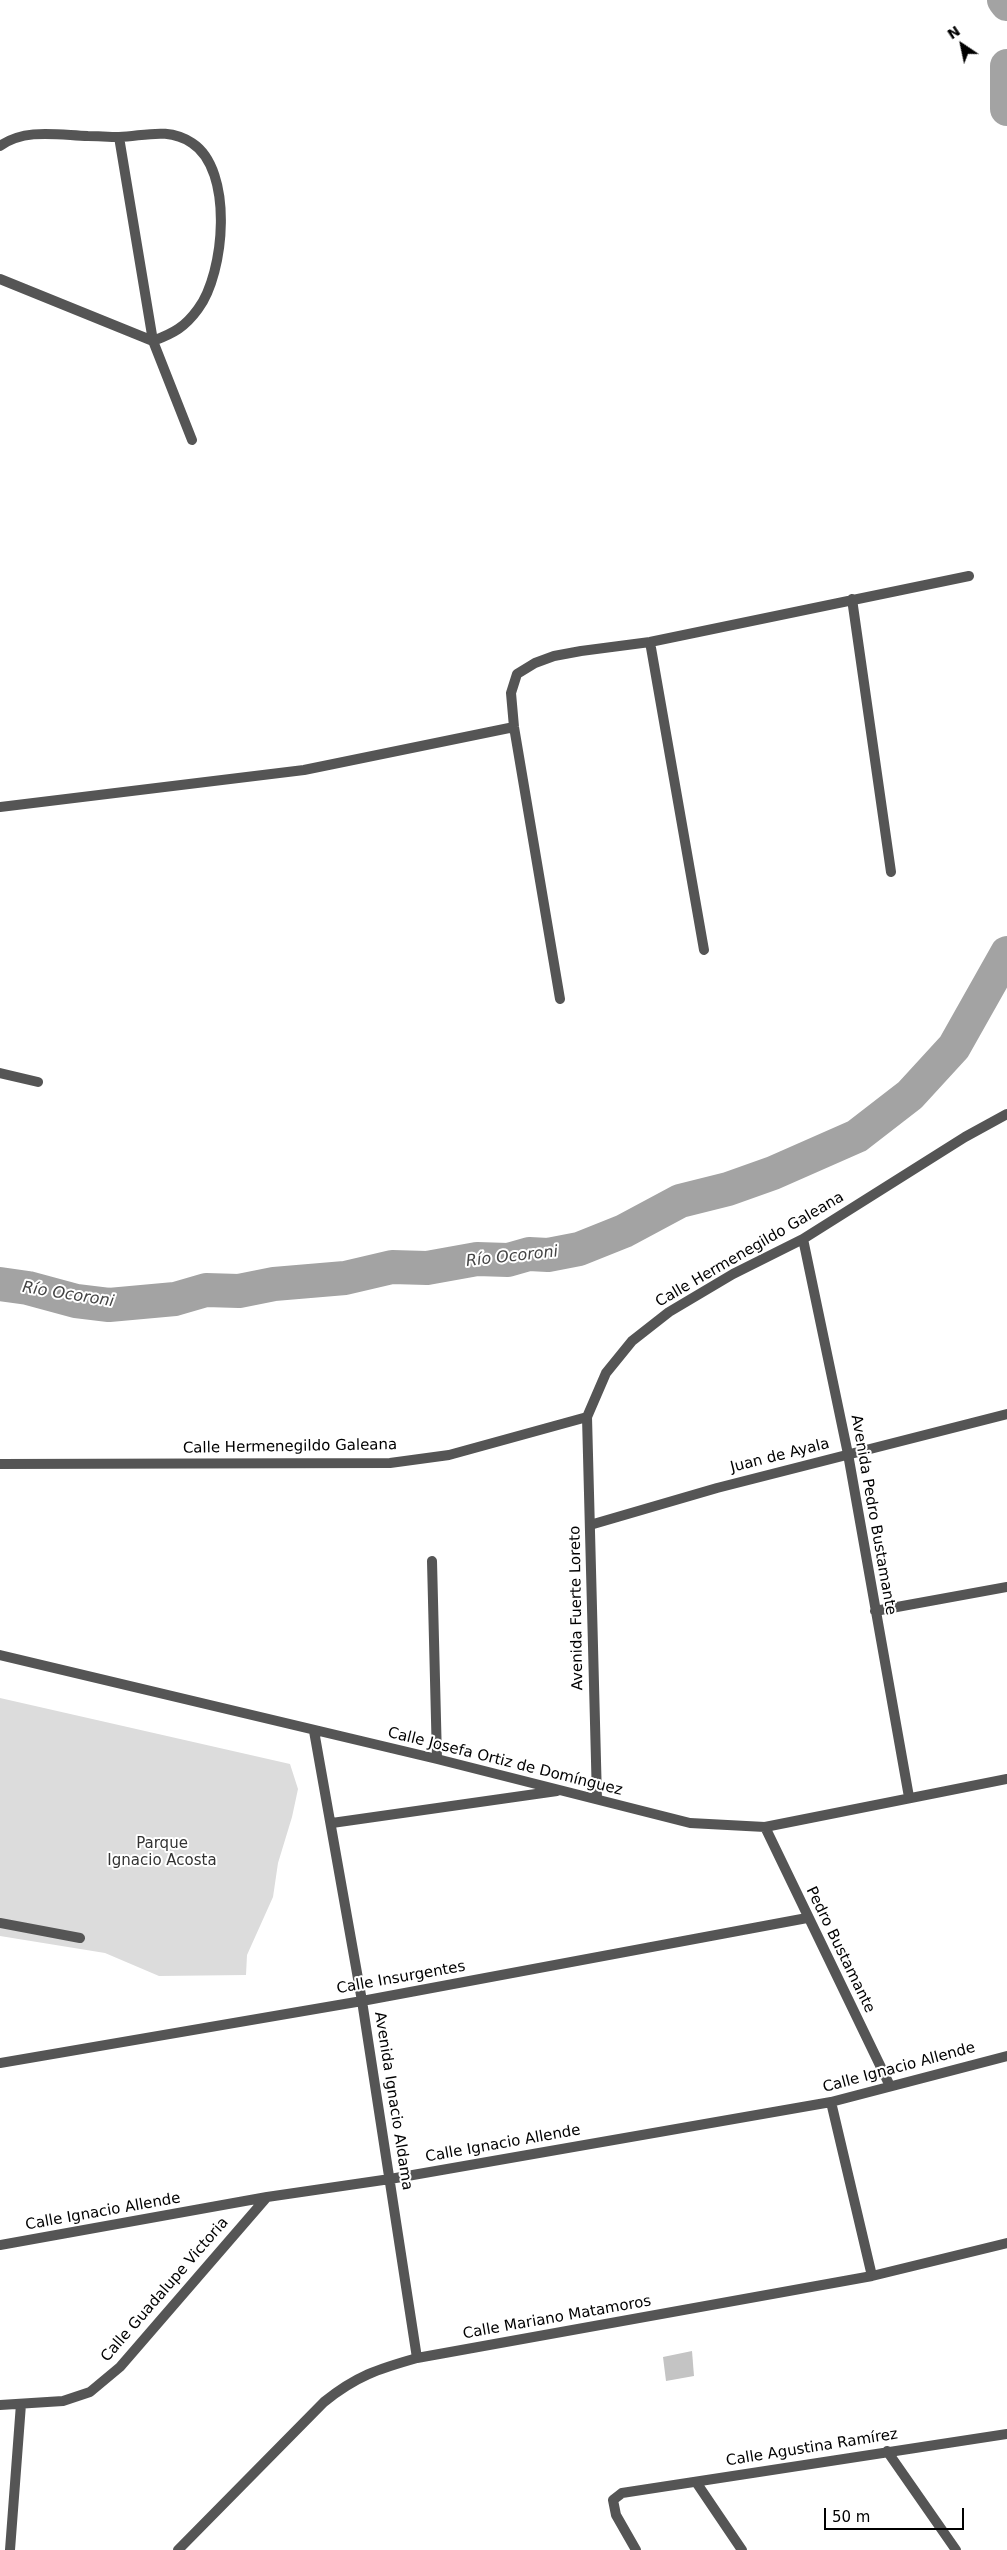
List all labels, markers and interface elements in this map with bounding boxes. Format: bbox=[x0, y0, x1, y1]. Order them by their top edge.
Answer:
north arrow bbox=[937, 20, 987, 70]
text: N bbox=[944, 23, 963, 42]
street label: Calle Hermenegildo Galeana bbox=[653, 1189, 847, 1311]
water label: Río Ocoroni bbox=[465, 1243, 559, 1271]
water label: Río Ocoroni bbox=[21, 1278, 115, 1312]
street label: Avenida Pedro Bustamante bbox=[847, 1414, 899, 1616]
street label: Juan de Ayala bbox=[729, 1435, 831, 1477]
street label: Calle Hermenegildo Galeana bbox=[183, 1436, 397, 1458]
street label: Avenida Fuerte Loreto bbox=[567, 1526, 587, 1690]
street label: Calle Josefa Ortiz de Domínguez bbox=[386, 1724, 624, 1800]
park label: Parque Ignacio Acosta bbox=[107, 1835, 217, 1870]
street label: Pedro Bustamante bbox=[802, 1884, 878, 2016]
street label: Calle Insurgentes bbox=[335, 1958, 467, 1998]
street label: Avenida Ignacio Aldama bbox=[370, 2010, 416, 2192]
street label: Calle Ignacio Allende bbox=[821, 2039, 977, 2097]
street label: Calle Ignacio Allende bbox=[424, 2121, 582, 2167]
street label: Calle Ignacio Allende bbox=[24, 2189, 182, 2235]
street label: Calle Guadalupe Victoria bbox=[97, 2214, 233, 2366]
street label: Calle Mariano Matamoros bbox=[461, 2293, 653, 2343]
street label: Calle Agustina Ramírez bbox=[725, 2426, 899, 2470]
scale bar bbox=[827, 2498, 967, 2530]
text: 50 m bbox=[832, 2508, 870, 2526]

